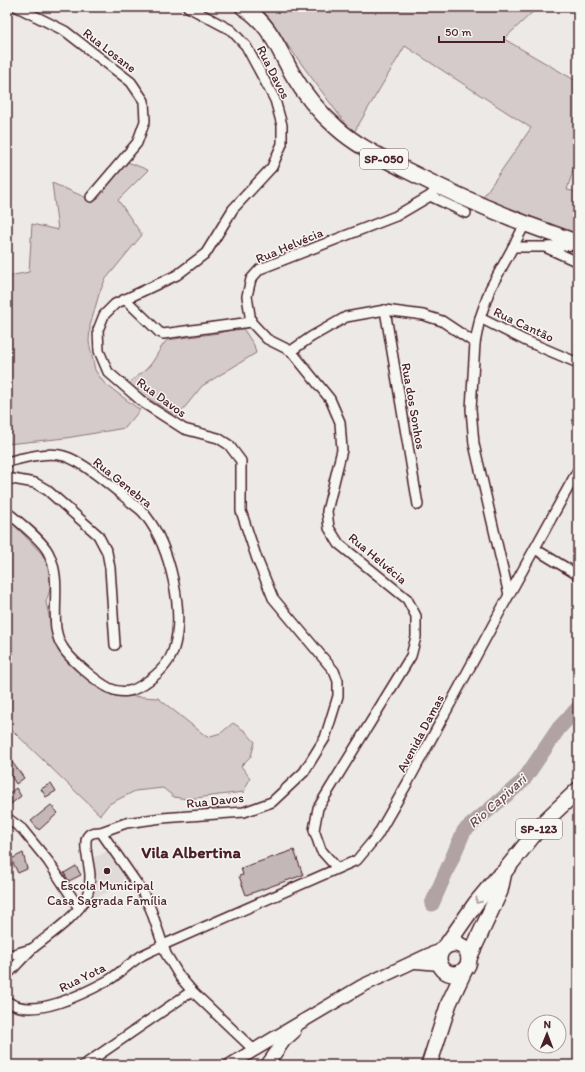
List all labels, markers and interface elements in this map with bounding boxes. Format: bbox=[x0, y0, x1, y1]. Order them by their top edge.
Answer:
scale bar bbox=[439, 18, 504, 44]
street label: Rua Losane bbox=[80, 25, 139, 76]
text: 50 m bbox=[445, 25, 471, 39]
street label: Rua Davos bbox=[254, 43, 293, 102]
road number: SP-050 bbox=[360, 149, 408, 169]
street label: Rua Helvécia bbox=[253, 224, 326, 266]
street label: Rua Cantão bbox=[491, 304, 557, 345]
street label: Rua dos Sonhos bbox=[399, 362, 429, 451]
street label: Rua Davos bbox=[134, 374, 190, 421]
street label: Rua Genebra bbox=[90, 454, 156, 511]
street label: Rua Helvécia bbox=[346, 530, 410, 587]
street label: Avenida Damas bbox=[394, 692, 447, 775]
water label: Rio Capivari bbox=[465, 770, 531, 832]
street label: Rua Davos bbox=[186, 790, 245, 811]
road number: SP-123 bbox=[516, 819, 562, 839]
district label: Vila Albertina bbox=[141, 842, 241, 862]
marker: Escola Municipal Casa Sagrada Família bbox=[102, 866, 112, 876]
place label: Escola Municipal Casa Sagrada Família bbox=[47, 878, 168, 908]
one-way arrow bbox=[476, 896, 483, 903]
street label: Rua Yota bbox=[56, 960, 108, 995]
north arrow bbox=[527, 1014, 567, 1054]
text: N bbox=[543, 1018, 551, 1031]

